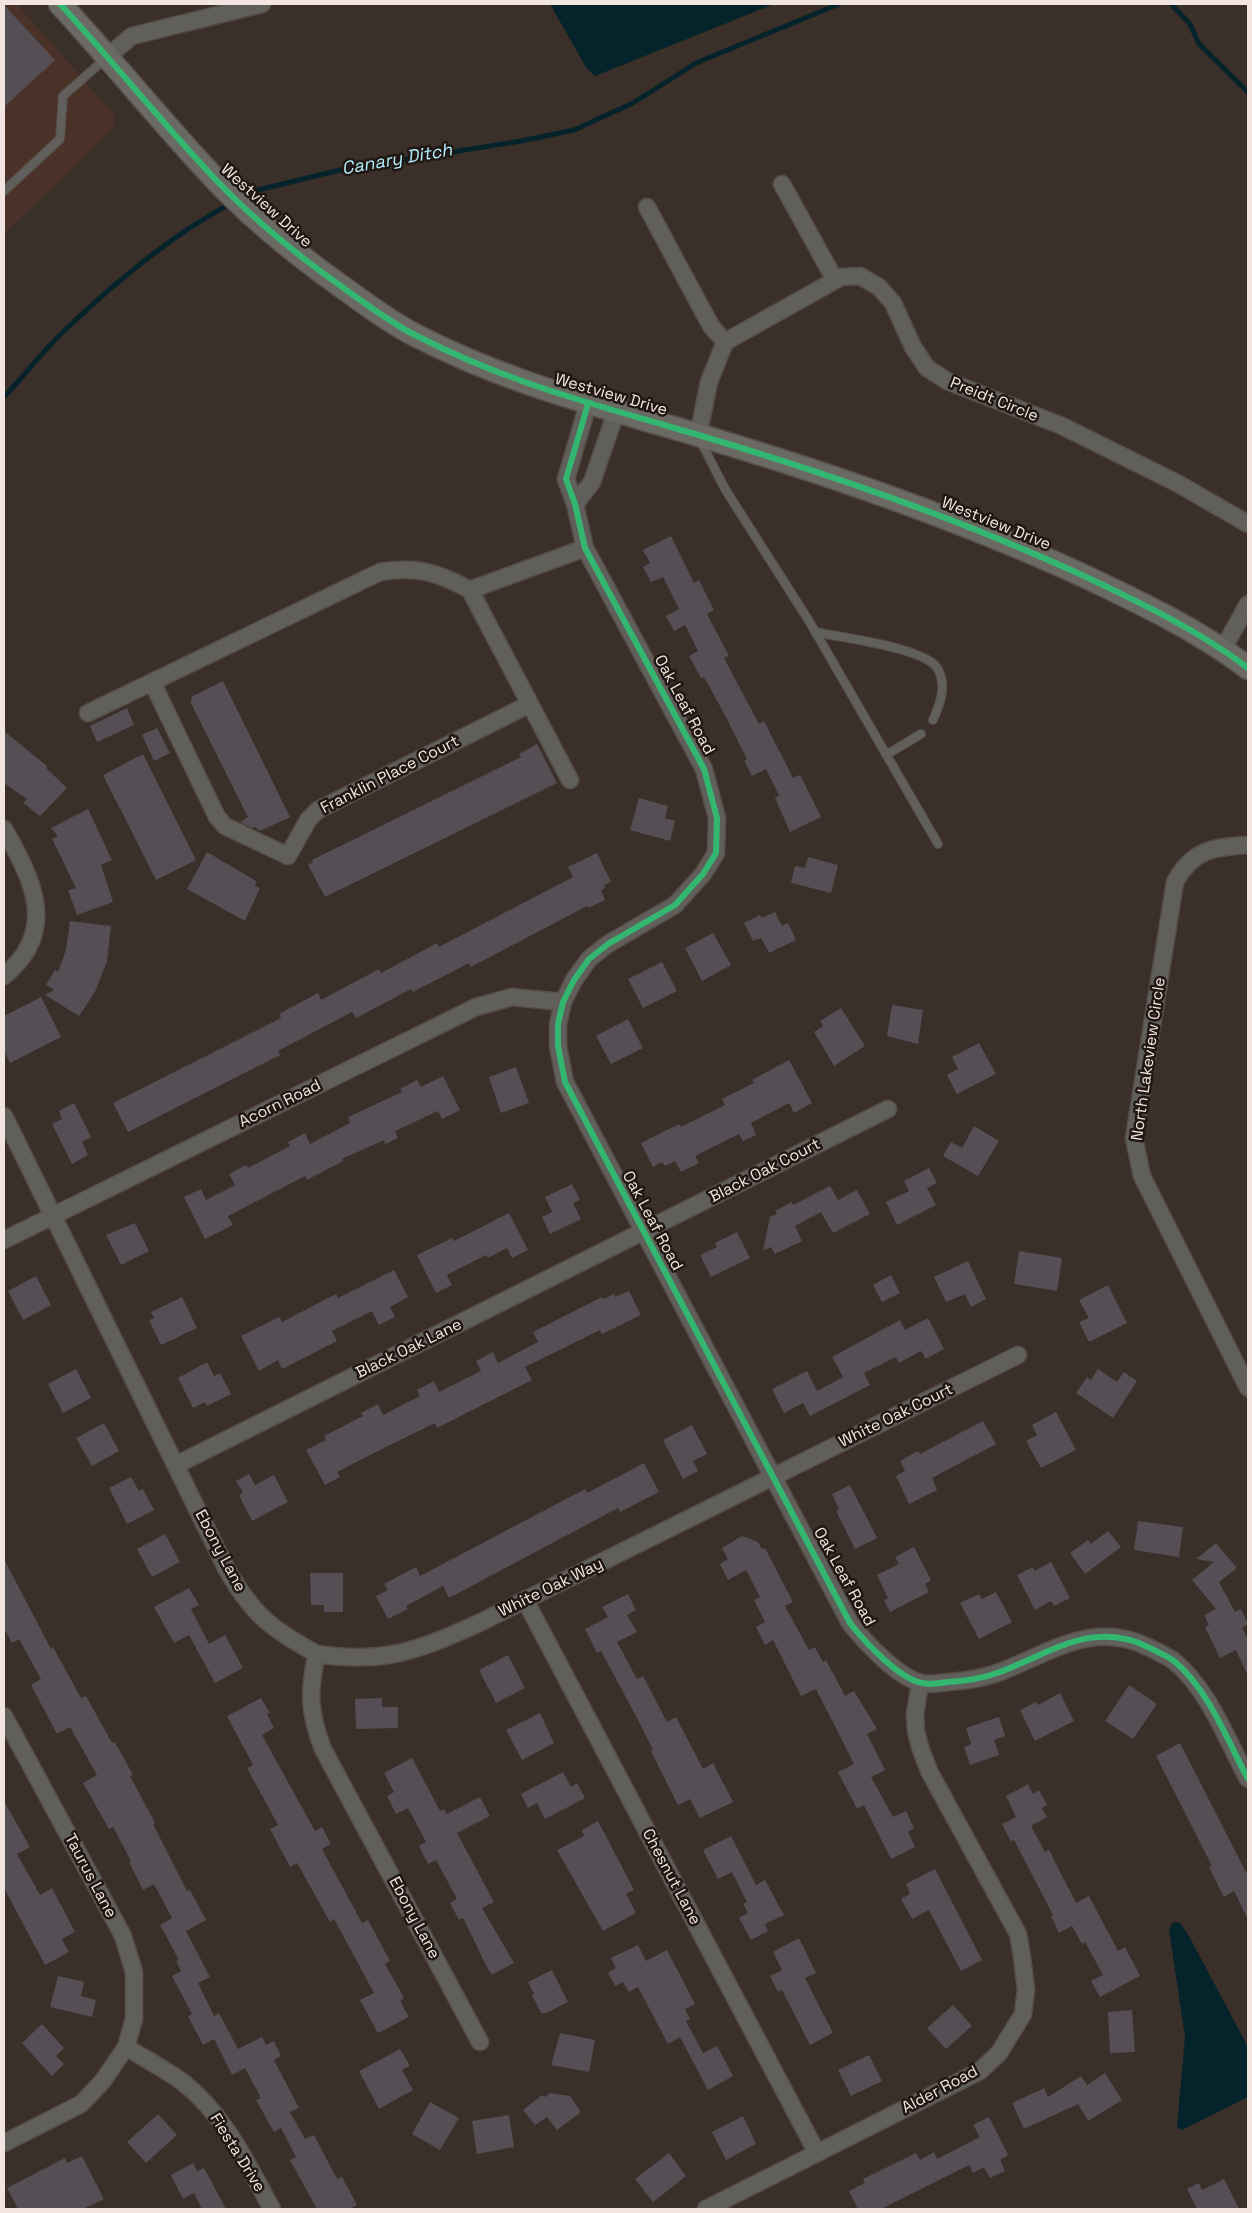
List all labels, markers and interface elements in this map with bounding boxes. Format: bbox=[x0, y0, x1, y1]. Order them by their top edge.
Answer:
water label: Canary Ditch bbox=[340, 140, 454, 180]
street label: Westview Drive bbox=[216, 160, 316, 252]
street label: Westview Drive bbox=[553, 370, 669, 420]
street label: Preidt Circle bbox=[947, 374, 1041, 426]
street label: Westview Drive bbox=[939, 493, 1053, 555]
street label: Oak Leaf Road bbox=[650, 652, 718, 758]
street label: Franklin Place Court bbox=[318, 732, 462, 818]
street label: North Lakeview Circle bbox=[1128, 976, 1170, 1142]
street label: Acorn Road bbox=[236, 1076, 324, 1132]
street label: Black Oak Court bbox=[706, 1135, 824, 1207]
street label: Oak Leaf Road bbox=[618, 1168, 686, 1274]
street label: Black Oak Lane bbox=[353, 1315, 465, 1383]
street label: White Oak Court bbox=[836, 1380, 956, 1452]
street label: Ebony Lane bbox=[190, 1507, 250, 1595]
street label: Oak Leaf Road bbox=[809, 1524, 879, 1630]
street label: White Oak Way bbox=[496, 1554, 606, 1622]
street label: Chesnut Lane bbox=[638, 1826, 704, 1928]
street label: Taurus Lane bbox=[60, 1831, 120, 1921]
street label: Ebony Lane bbox=[384, 1874, 444, 1962]
street label: Alder Road bbox=[899, 2062, 981, 2118]
street label: Fiesta Drive bbox=[205, 2110, 269, 2196]

